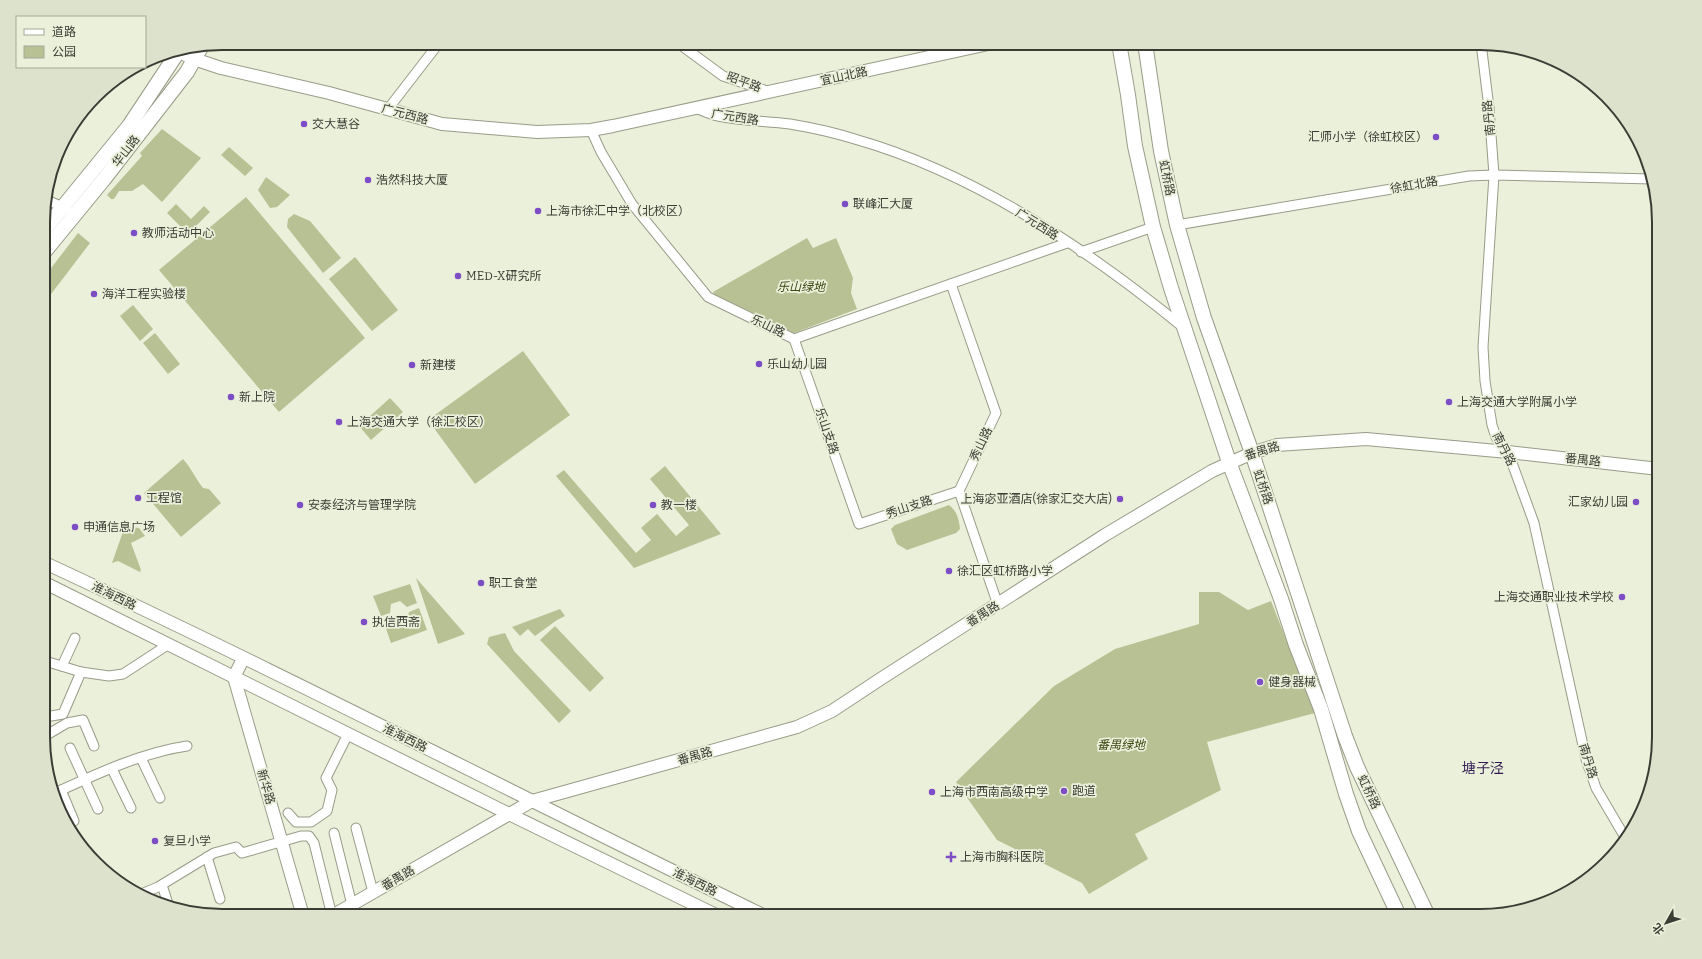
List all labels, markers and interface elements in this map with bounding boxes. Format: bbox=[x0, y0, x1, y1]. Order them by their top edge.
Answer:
legend bbox=[16, 16, 146, 68]
text: 道路 bbox=[52, 25, 76, 39]
text: 公园 bbox=[52, 45, 76, 59]
street label: 宜山北路 bbox=[819, 64, 869, 88]
street label: 昭平路 bbox=[725, 69, 763, 95]
street label: 南丹路 bbox=[1480, 99, 1498, 137]
street label: 广元西路 bbox=[380, 101, 430, 127]
street label: 广元西路 bbox=[710, 106, 760, 128]
place label: 交大慧谷 bbox=[312, 117, 360, 131]
marker: 交大慧谷 bbox=[299, 119, 309, 129]
place label: 汇师小学（徐虹校区） bbox=[1308, 130, 1428, 144]
marker: 汇师小学（徐虹校区） bbox=[1431, 132, 1441, 142]
street label: 华山路 bbox=[109, 133, 143, 169]
street label: 虹桥路 bbox=[1156, 159, 1178, 197]
place label: 浩然科技大厦 bbox=[376, 173, 448, 187]
street label: 徐虹北路 bbox=[1389, 174, 1439, 196]
marker: 浩然科技大厦 bbox=[363, 175, 373, 185]
place label: 联峰汇大厦 bbox=[853, 197, 913, 211]
marker: 联峰汇大厦 bbox=[840, 199, 850, 209]
place label: 上海市徐汇中学（北校区） bbox=[546, 204, 690, 218]
street label: 广元西路 bbox=[1013, 205, 1061, 243]
marker: 上海市徐汇中学（北校区） bbox=[533, 206, 543, 216]
place label: 教师活动中心 bbox=[142, 226, 214, 240]
marker: 教师活动中心 bbox=[129, 228, 139, 238]
place label: MED-X研究所 bbox=[466, 269, 541, 283]
marker: MED-X研究所 bbox=[453, 271, 463, 281]
park label: 乐山绿地 bbox=[777, 280, 827, 294]
place label: 海洋工程实验楼 bbox=[102, 287, 186, 301]
marker: 海洋工程实验楼 bbox=[89, 289, 99, 299]
street label: 乐山路 bbox=[749, 312, 787, 340]
place label: 乐山幼儿园 bbox=[767, 357, 827, 371]
place label: 新建楼 bbox=[420, 358, 456, 372]
marker: 乐山幼儿园 bbox=[754, 359, 764, 369]
marker: 新建楼 bbox=[407, 360, 417, 370]
place label: 新上院 bbox=[239, 390, 275, 404]
marker: 新上院 bbox=[226, 392, 236, 402]
place label: 上海交通大学附属小学 bbox=[1457, 395, 1577, 409]
marker: 上海交通大学附属小学 bbox=[1444, 397, 1454, 407]
street label: 乐山支路 bbox=[813, 406, 841, 456]
place label: 上海交通大学（徐汇校区） bbox=[347, 415, 491, 429]
marker: 上海交通大学（徐汇校区） bbox=[334, 417, 344, 427]
street label: 秀山路 bbox=[967, 425, 995, 463]
street label: 南丹路 bbox=[1490, 430, 1518, 468]
street label: 番禺路 bbox=[1243, 439, 1281, 463]
street label: 番禺路 bbox=[1564, 451, 1602, 469]
street label: 虹桥路 bbox=[1251, 468, 1275, 506]
place label: 工程馆 bbox=[146, 491, 182, 505]
place label: 上海宓亚酒店(徐家汇交大店) bbox=[961, 491, 1112, 506]
marker: 工程馆 bbox=[133, 493, 143, 503]
street label: 秀山支路 bbox=[884, 493, 934, 521]
marker: 上海宓亚酒店(徐家汇交大店) bbox=[1115, 494, 1125, 504]
place label: 汇家幼儿园 bbox=[1568, 495, 1628, 509]
marker: 汇家幼儿园 bbox=[1631, 497, 1641, 507]
place label: 安泰经济与管理学院 bbox=[308, 498, 416, 512]
place label: 教一楼 bbox=[661, 498, 697, 512]
marker: 安泰经济与管理学院 bbox=[295, 500, 305, 510]
marker: 教一楼 bbox=[648, 500, 658, 510]
place label: 申通信息广场 bbox=[83, 520, 155, 534]
marker: 申通信息广场 bbox=[70, 522, 80, 532]
place label: 徐汇区虹桥路小学 bbox=[957, 564, 1053, 578]
marker: 徐汇区虹桥路小学 bbox=[944, 566, 954, 576]
place label: 职工食堂 bbox=[489, 576, 537, 590]
marker: 职工食堂 bbox=[476, 578, 486, 588]
street label: 淮海西路 bbox=[89, 579, 139, 613]
place label: 上海交通职业技术学校 bbox=[1494, 590, 1614, 604]
marker: 上海交通职业技术学校 bbox=[1617, 592, 1627, 602]
street label: 番禺路 bbox=[964, 599, 1002, 629]
place label: 执信西斋 bbox=[372, 615, 420, 629]
marker: 执信西斋 bbox=[359, 617, 369, 627]
place label: 健身器械 bbox=[1268, 675, 1316, 689]
marker: 健身器械 bbox=[1255, 677, 1265, 687]
street label: 淮海西路 bbox=[380, 721, 430, 755]
park label: 番禺绿地 bbox=[1097, 738, 1147, 752]
street label: 南丹路 bbox=[1576, 742, 1600, 780]
street label: 番禺路 bbox=[676, 744, 714, 768]
district label: 塘子泾 bbox=[1462, 760, 1504, 777]
street label: 新华路 bbox=[254, 768, 278, 806]
street label: 虹桥路 bbox=[1355, 773, 1383, 811]
place label: 跑道 bbox=[1072, 784, 1096, 798]
place label: 上海市西南高级中学 bbox=[940, 785, 1048, 799]
marker: 跑道 bbox=[1059, 786, 1069, 796]
marker: 上海市西南高级中学 bbox=[927, 787, 937, 797]
place label: 复旦小学 bbox=[163, 834, 211, 848]
marker: 复旦小学 bbox=[150, 836, 160, 846]
place label: 上海市胸科医院 bbox=[960, 850, 1044, 864]
marker: 上海市胸科医院 bbox=[945, 851, 957, 863]
street label: 番禺路 bbox=[379, 863, 417, 893]
street label: 淮海西路 bbox=[670, 865, 720, 899]
north arrow bbox=[1646, 903, 1686, 943]
text: 北 bbox=[1650, 921, 1667, 937]

